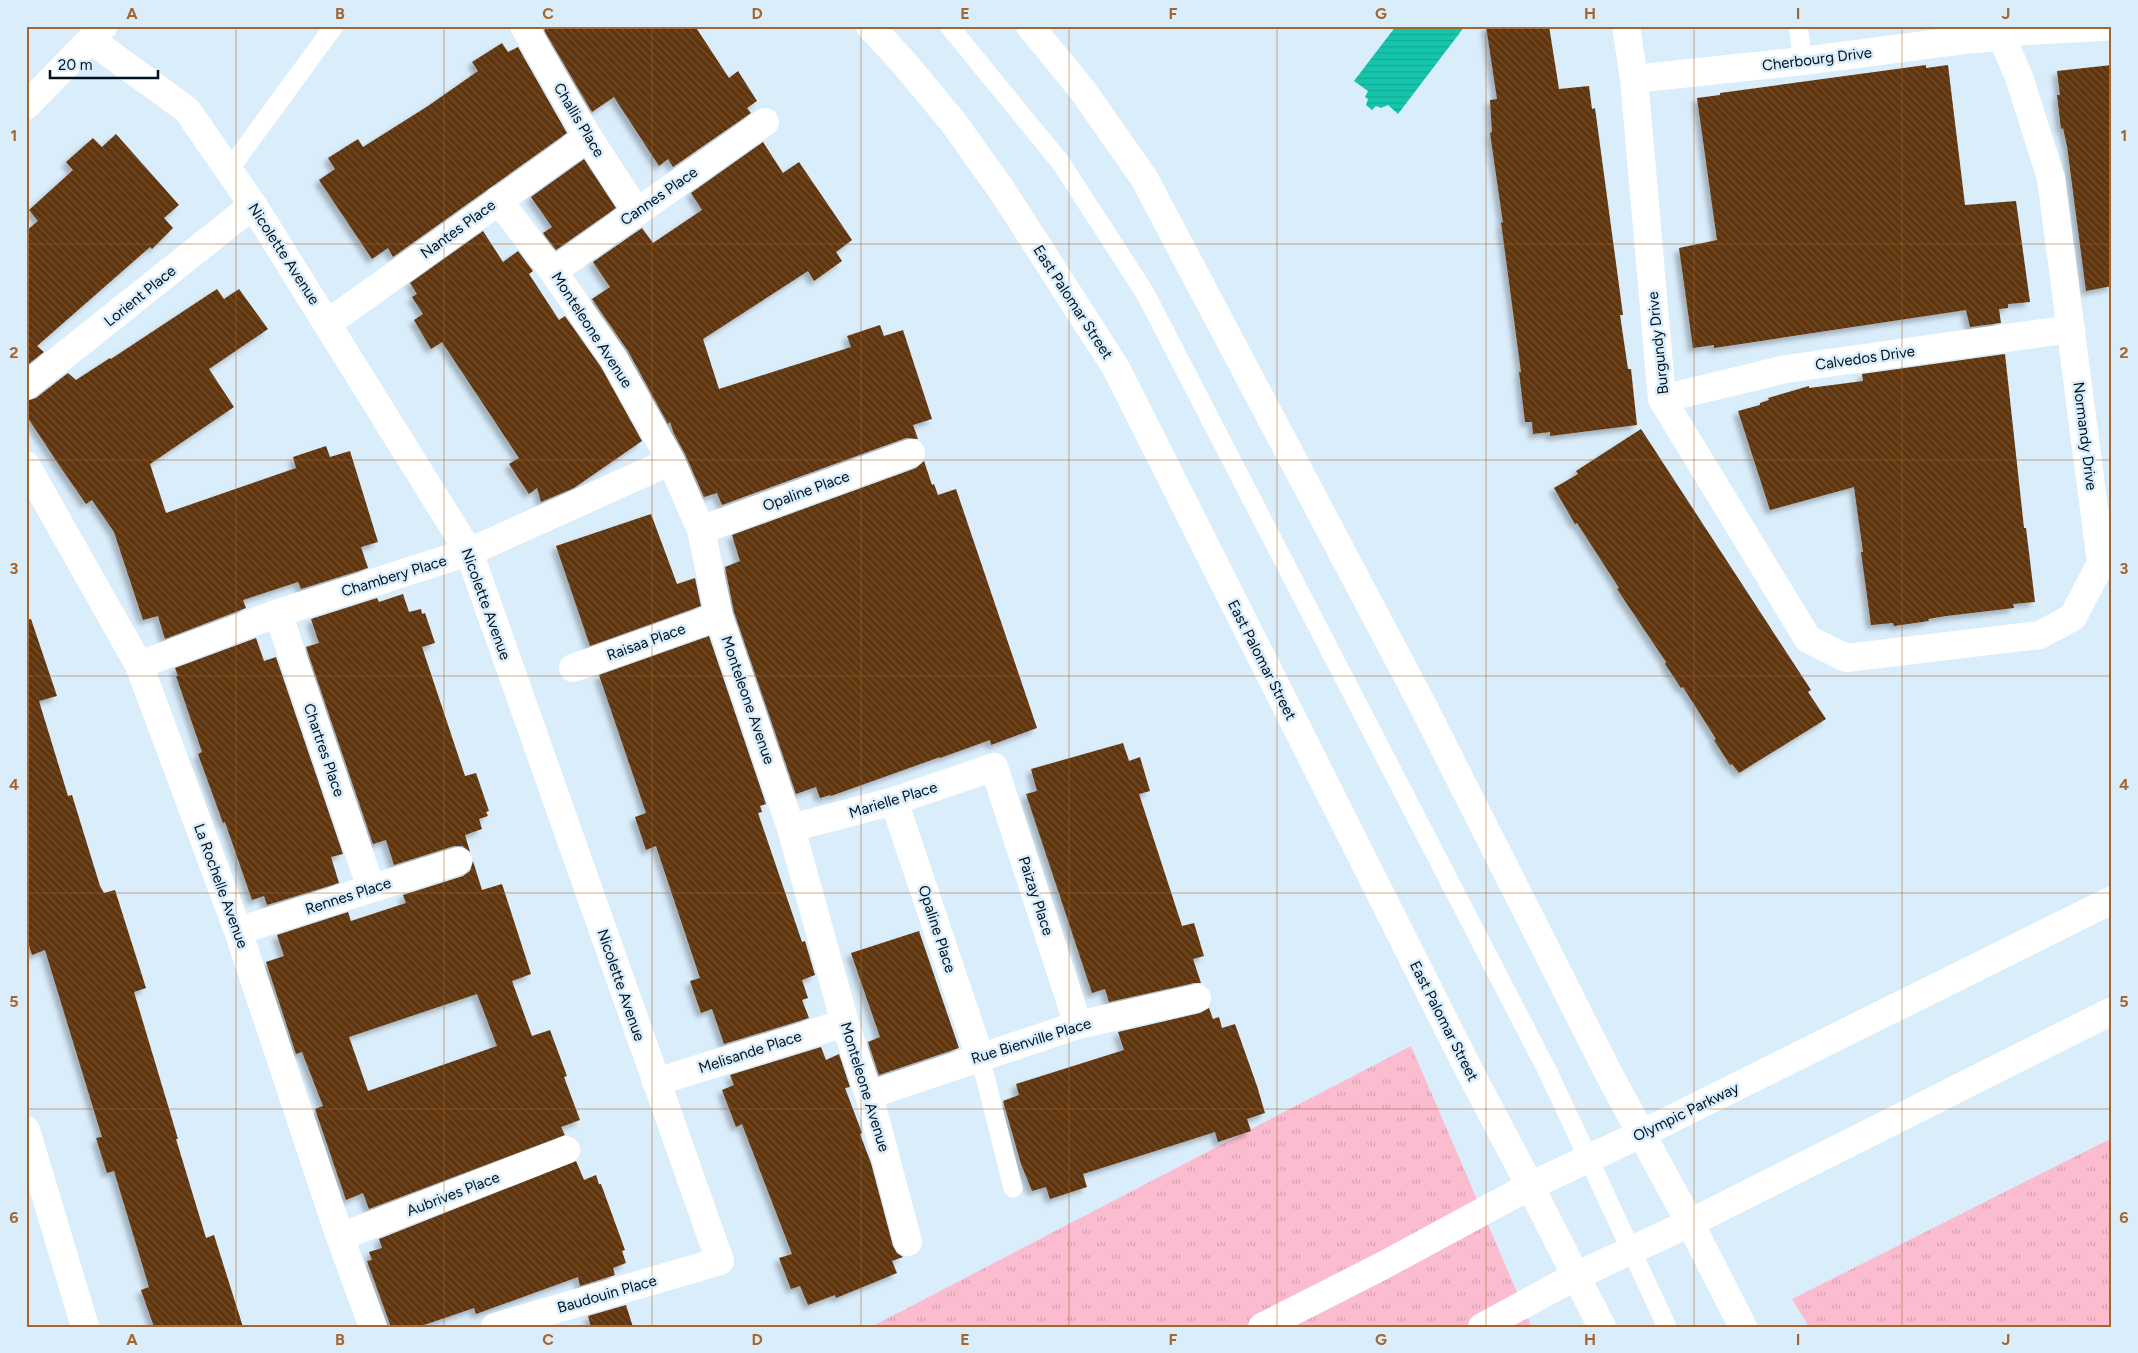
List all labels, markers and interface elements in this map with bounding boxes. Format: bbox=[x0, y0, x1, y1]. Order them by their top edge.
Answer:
text: A bbox=[126, 4, 138, 23]
text: B bbox=[335, 4, 345, 23]
text: C bbox=[542, 4, 554, 23]
text: D bbox=[751, 4, 763, 23]
text: E bbox=[960, 4, 970, 23]
text: F bbox=[1169, 4, 1178, 23]
text: G bbox=[1375, 4, 1387, 23]
text: H bbox=[1584, 4, 1596, 23]
text: I bbox=[1796, 4, 1800, 23]
text: J bbox=[2002, 4, 2010, 23]
street label: Cherbourg Drive bbox=[1761, 43, 1873, 75]
scale bar bbox=[50, 48, 158, 80]
text: 20 m bbox=[58, 56, 92, 74]
street label: Challis Place bbox=[550, 80, 608, 160]
text: 1 bbox=[11, 126, 17, 145]
text: 1 bbox=[2121, 126, 2127, 145]
street label: Cannes Place bbox=[617, 163, 701, 229]
street label: Nantes Place bbox=[417, 196, 499, 262]
street label: Nicolette Avenue bbox=[245, 200, 323, 308]
street label: East Palomar Street bbox=[1029, 242, 1117, 363]
street label: Lorient Place bbox=[101, 262, 179, 330]
street label: Monteleone Avenue bbox=[548, 269, 636, 391]
street label: Burgundy Drive bbox=[1644, 291, 1672, 395]
street label: Calvedos Drive bbox=[1814, 342, 1916, 374]
text: 2 bbox=[9, 343, 19, 362]
text: 2 bbox=[2119, 343, 2129, 362]
street label: Normandy Drive bbox=[2069, 381, 2101, 491]
street label: Opaline Place bbox=[760, 467, 852, 515]
street label: Nicolette Avenue bbox=[457, 546, 515, 662]
street label: Chambery Place bbox=[339, 551, 449, 601]
text: 3 bbox=[10, 559, 19, 578]
text: 3 bbox=[2120, 559, 2129, 578]
street label: East Palomar Street bbox=[1224, 597, 1300, 723]
street label: Raisaa Place bbox=[604, 619, 688, 665]
street label: Monteleone Avenue bbox=[718, 633, 778, 767]
street label: Chartres Place bbox=[300, 701, 348, 799]
text: 4 bbox=[9, 775, 19, 794]
text: 4 bbox=[2119, 775, 2129, 794]
street label: Marielle Place bbox=[847, 778, 939, 822]
street label: La Rochelle Avenue bbox=[190, 821, 252, 951]
street label: Paizay Place bbox=[1015, 854, 1057, 938]
street label: Rennes Place bbox=[303, 874, 393, 918]
street label: Opaline Place bbox=[914, 883, 960, 975]
street label: Nicolette Avenue bbox=[593, 927, 649, 1043]
street label: East Palomar Street bbox=[1406, 958, 1482, 1084]
text: 5 bbox=[9, 992, 19, 1011]
text: 5 bbox=[2119, 992, 2129, 1011]
street label: Rue Bienville Place bbox=[969, 1014, 1093, 1068]
street label: Monteleone Avenue bbox=[837, 1020, 893, 1154]
street label: Melisande Place bbox=[696, 1027, 804, 1077]
street label: Olympic Parkway bbox=[1630, 1079, 1742, 1145]
street label: Aubrives Place bbox=[404, 1168, 502, 1220]
text: 6 bbox=[9, 1208, 19, 1227]
text: 6 bbox=[2119, 1208, 2129, 1227]
street label: Baudouin Place bbox=[555, 1271, 659, 1317]
text: A bbox=[126, 1330, 138, 1349]
text: B bbox=[335, 1330, 345, 1349]
text: C bbox=[542, 1330, 554, 1349]
text: D bbox=[751, 1330, 763, 1349]
text: E bbox=[960, 1330, 970, 1349]
text: F bbox=[1169, 1330, 1178, 1349]
text: G bbox=[1375, 1330, 1387, 1349]
text: H bbox=[1584, 1330, 1596, 1349]
text: I bbox=[1796, 1330, 1800, 1349]
text: J bbox=[2002, 1330, 2010, 1349]

